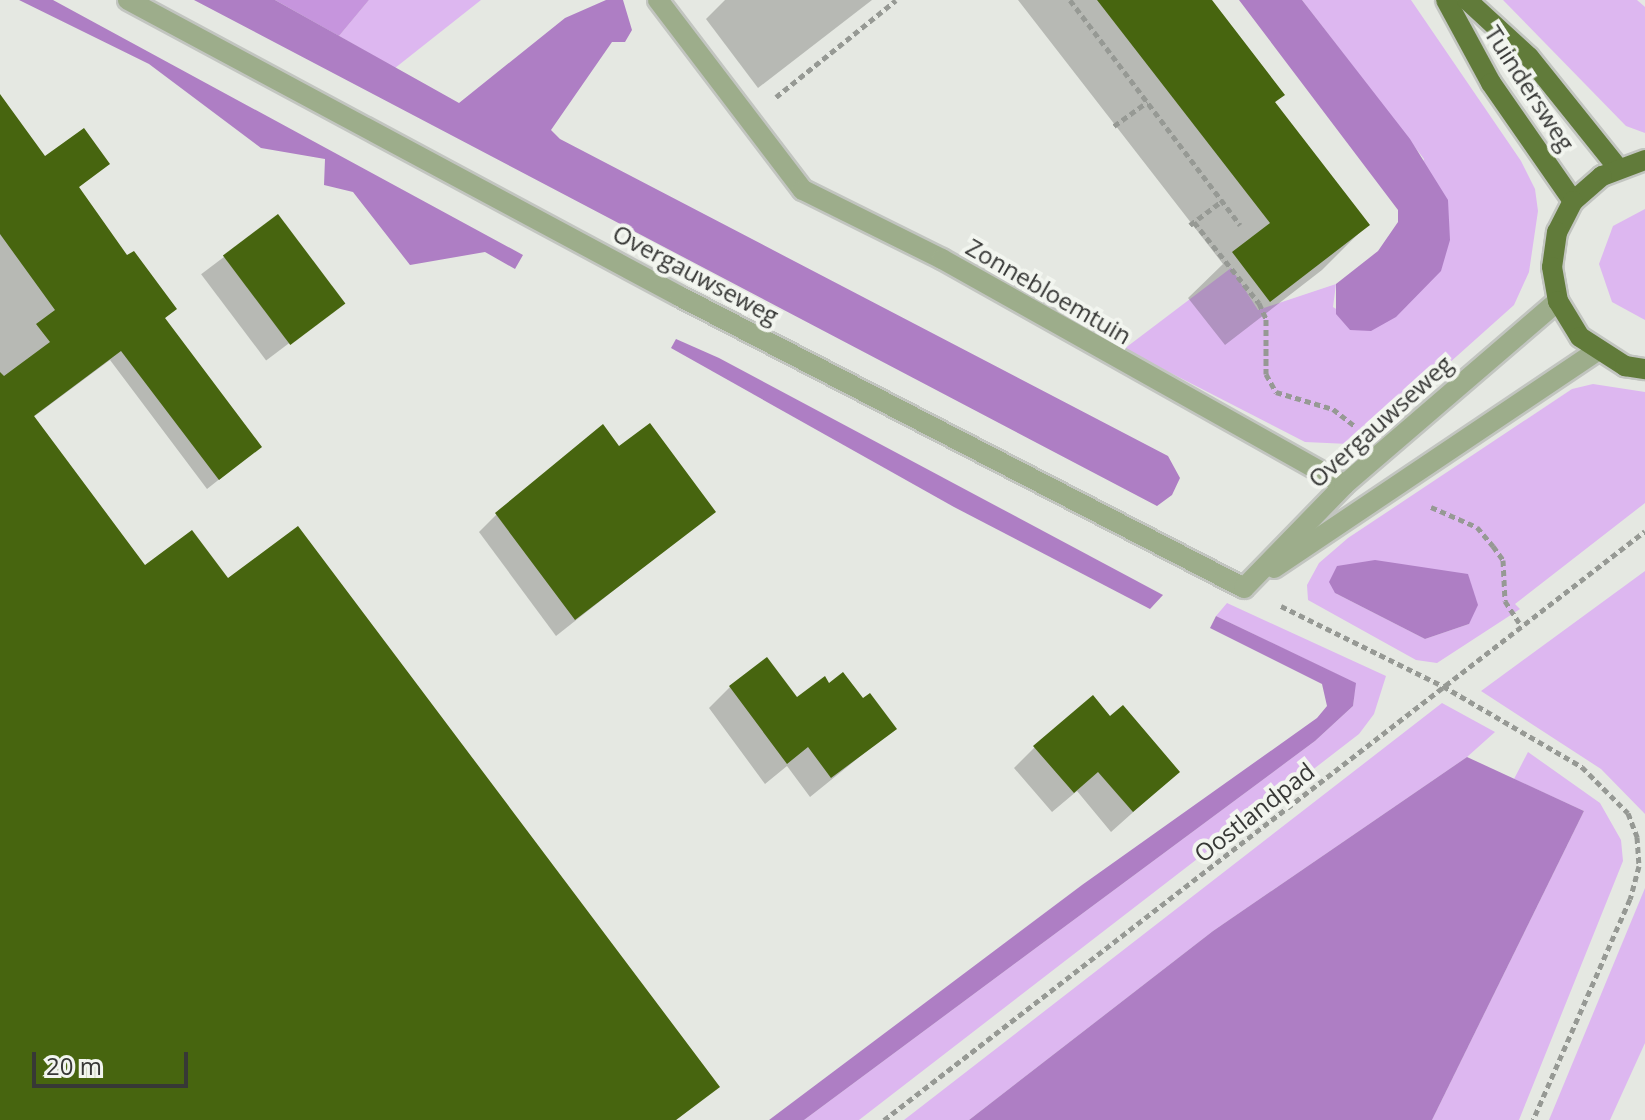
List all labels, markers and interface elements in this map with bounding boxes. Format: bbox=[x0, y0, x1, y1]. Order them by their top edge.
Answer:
street label: Tuindersweg bbox=[1479, 20, 1581, 156]
street label: Overgauwseweg bbox=[608, 218, 784, 330]
street label: Zonnebloemtuin bbox=[961, 232, 1137, 350]
street label: Overgauwseweg bbox=[1302, 349, 1458, 493]
street label: Oostlandpad bbox=[1188, 756, 1320, 868]
scale bar bbox=[36, 1036, 192, 1086]
text: 20 m bbox=[46, 1049, 102, 1082]

